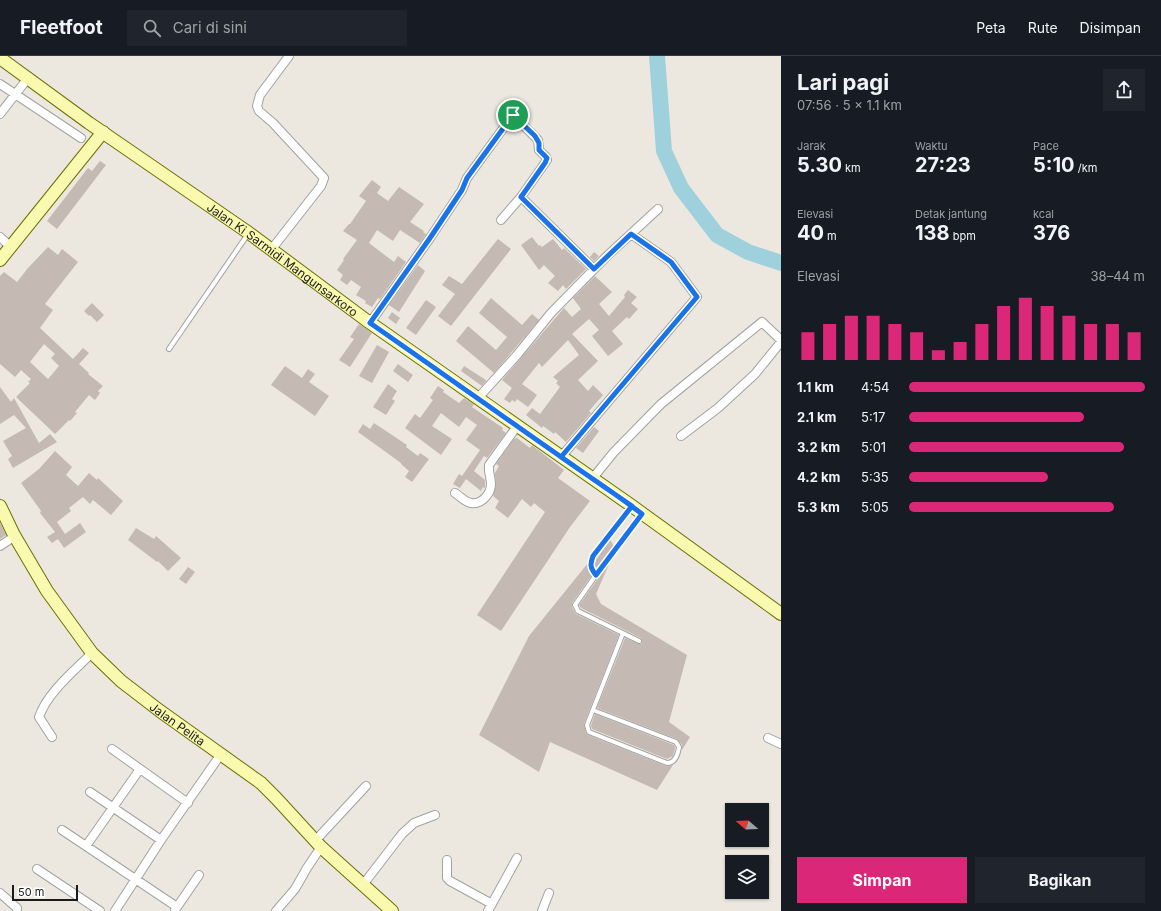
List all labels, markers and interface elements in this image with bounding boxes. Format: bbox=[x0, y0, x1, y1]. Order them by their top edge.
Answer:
search box bbox=[127, 10, 407, 46]
text: Fleetfoot bbox=[20, 16, 103, 39]
icon: search bbox=[141, 17, 163, 39]
text: Cari di sini bbox=[173, 18, 247, 37]
text: Peta bbox=[976, 19, 1006, 36]
text: Rute bbox=[1028, 19, 1058, 36]
text: Disimpan bbox=[1080, 19, 1141, 36]
text: Lari pagi bbox=[797, 69, 889, 95]
button: share bbox=[1103, 69, 1145, 111]
text: 07:56 · 5 × 1.1 km bbox=[797, 97, 902, 113]
pin bbox=[496, 98, 530, 132]
icon: arrive bbox=[502, 104, 524, 126]
text: Jarak bbox=[797, 139, 826, 153]
text: Waktu bbox=[915, 139, 948, 153]
text: Pace bbox=[1033, 139, 1059, 153]
text: 5.30 bbox=[797, 153, 842, 177]
text: 27:23 bbox=[915, 153, 971, 177]
text: 5:10 bbox=[1033, 153, 1075, 177]
text: km bbox=[842, 161, 861, 175]
text: /km bbox=[1075, 161, 1097, 175]
street label: Jalan Ki Sarmidi Mangunsarkoro bbox=[204, 199, 361, 319]
text: Elevasi bbox=[797, 207, 833, 221]
text: Detak jantung bbox=[915, 207, 987, 221]
text: kcal bbox=[1033, 207, 1054, 221]
text: 40 bbox=[797, 221, 824, 245]
text: 138 bbox=[915, 221, 950, 245]
text: 376 bbox=[1033, 221, 1070, 245]
text: m bbox=[824, 229, 837, 243]
text: bpm bbox=[950, 229, 976, 243]
text: Elevasi bbox=[797, 268, 840, 284]
text: 38–44 m bbox=[1091, 268, 1145, 284]
text: 1.1 km bbox=[797, 379, 834, 395]
text: 4:54 bbox=[861, 379, 889, 395]
text: 2.1 km bbox=[797, 409, 836, 425]
text: 5:17 bbox=[861, 409, 885, 425]
text: 3.2 km bbox=[797, 439, 840, 455]
text: 5:01 bbox=[861, 439, 886, 455]
text: 4.2 km bbox=[797, 469, 840, 485]
text: 5:35 bbox=[861, 469, 889, 485]
text: 5.3 km bbox=[797, 499, 840, 515]
text: 5:05 bbox=[861, 499, 889, 515]
street label: Jalan Pelita bbox=[147, 698, 208, 749]
north arrow bbox=[725, 803, 769, 847]
map controls bbox=[725, 803, 769, 899]
button: layers bbox=[725, 855, 769, 899]
button: Simpan bbox=[797, 857, 967, 903]
button: Bagikan bbox=[975, 857, 1145, 903]
scale bar bbox=[12, 883, 78, 902]
text: 50 m bbox=[18, 885, 44, 899]

